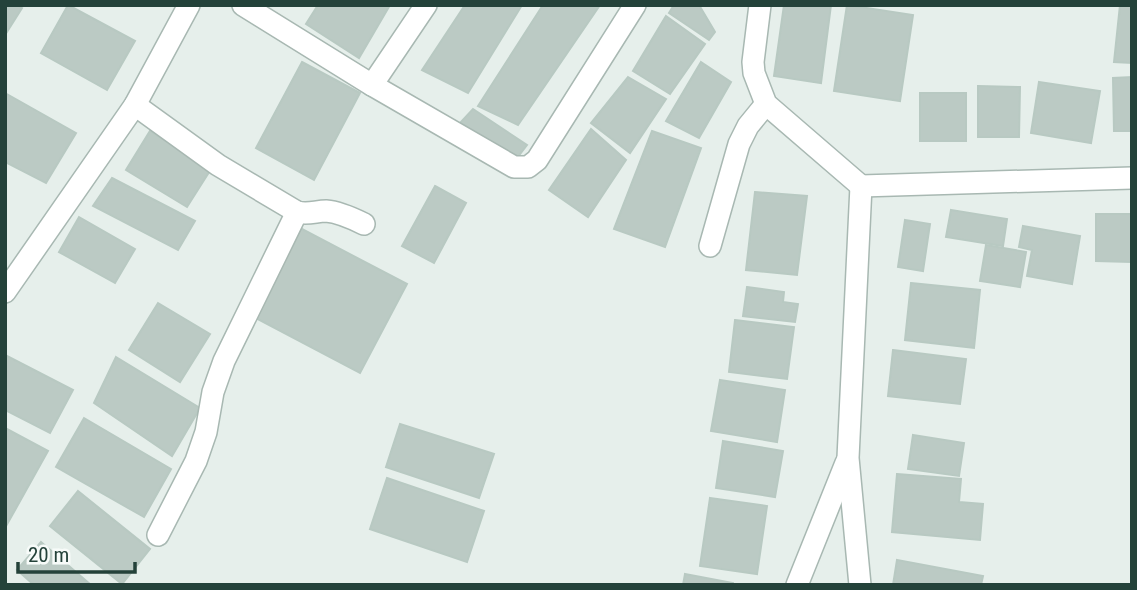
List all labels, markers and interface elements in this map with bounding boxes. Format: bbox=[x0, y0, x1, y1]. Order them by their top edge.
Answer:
scale bar bbox=[18, 530, 135, 574]
text: 20 m bbox=[28, 543, 69, 567]

